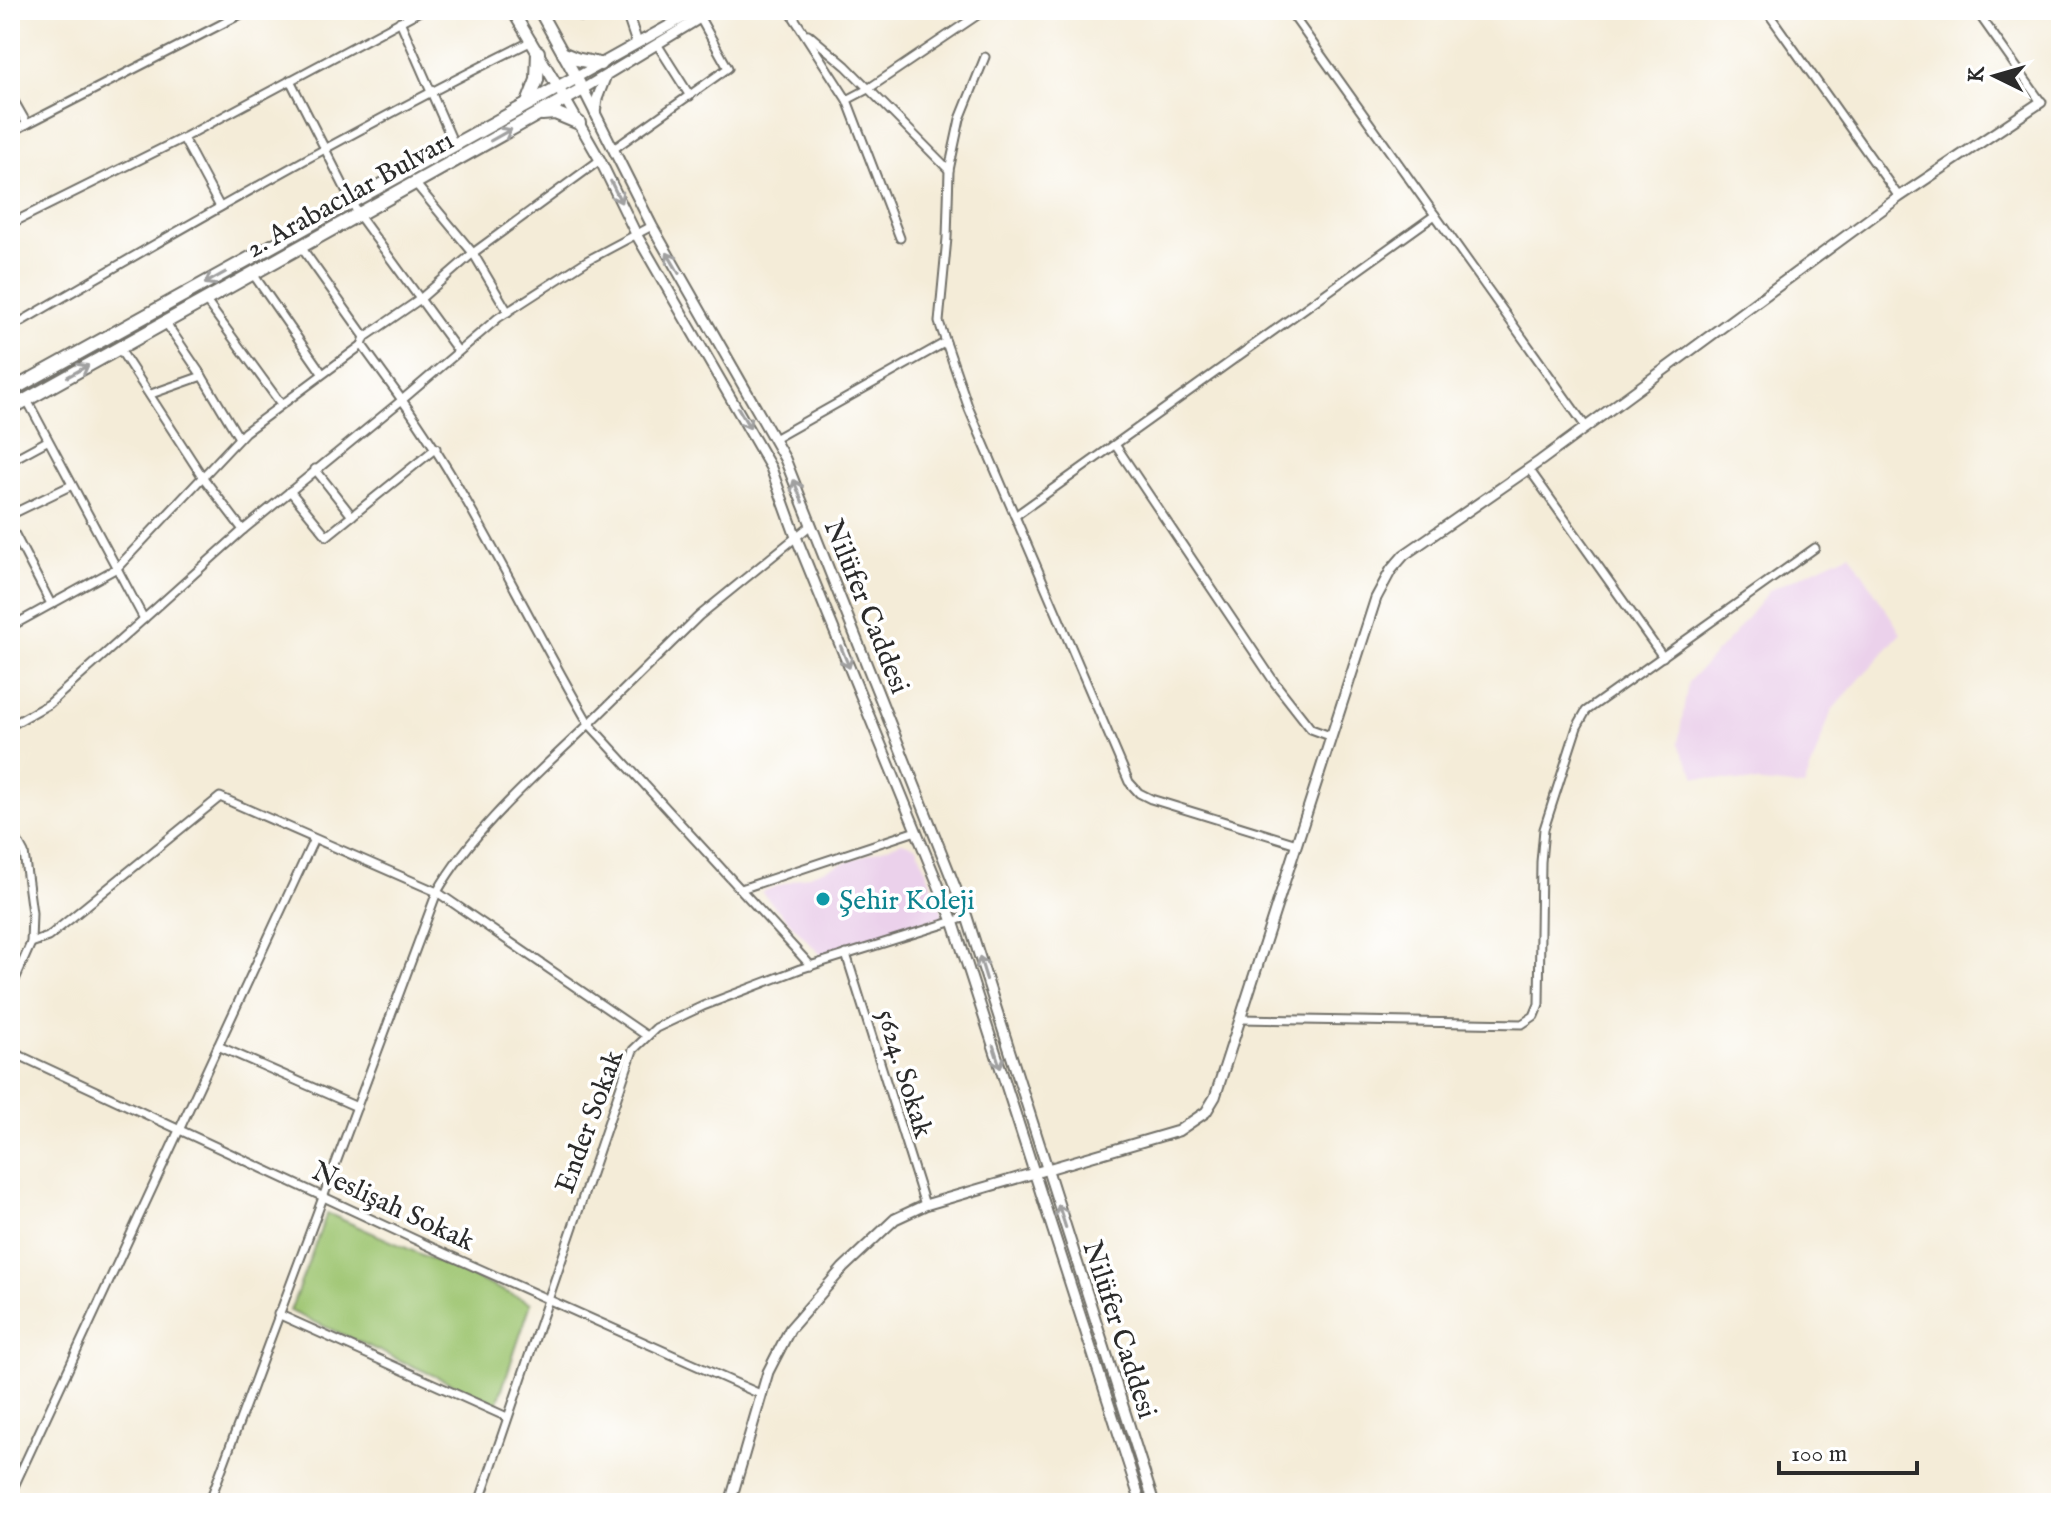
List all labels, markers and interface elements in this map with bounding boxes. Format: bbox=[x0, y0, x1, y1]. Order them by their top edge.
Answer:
north arrow bbox=[1955, 36, 2035, 116]
text: K bbox=[1962, 64, 1992, 84]
street label: 2. Arabacılar Bulvarı bbox=[240, 124, 460, 267]
one-way arrow bbox=[488, 127, 512, 142]
one-way arrow bbox=[609, 180, 624, 204]
one-way arrow bbox=[665, 252, 681, 275]
one-way arrow bbox=[204, 271, 228, 287]
one-way arrow bbox=[66, 363, 89, 379]
one-way arrow bbox=[737, 406, 752, 430]
one-way arrow bbox=[790, 479, 804, 504]
street label: Nilüfer Caddesi bbox=[815, 515, 917, 699]
one-way arrow bbox=[839, 644, 854, 669]
place label: Şehir Koleji bbox=[839, 884, 975, 919]
marker: Şehir Koleji bbox=[814, 890, 832, 908]
one-way arrow bbox=[975, 955, 990, 981]
street label: 5624. Sokak bbox=[867, 1005, 940, 1143]
street label: Ender Sokak bbox=[548, 1044, 633, 1198]
one-way arrow bbox=[990, 1044, 1005, 1070]
street label: Neslişah Sokak bbox=[306, 1154, 481, 1261]
one-way arrow bbox=[1053, 1203, 1068, 1228]
street label: Nilüfer Caddesi bbox=[1073, 1236, 1164, 1423]
scale bar bbox=[1779, 1425, 1917, 1475]
text: 100 m bbox=[1791, 1439, 1847, 1470]

